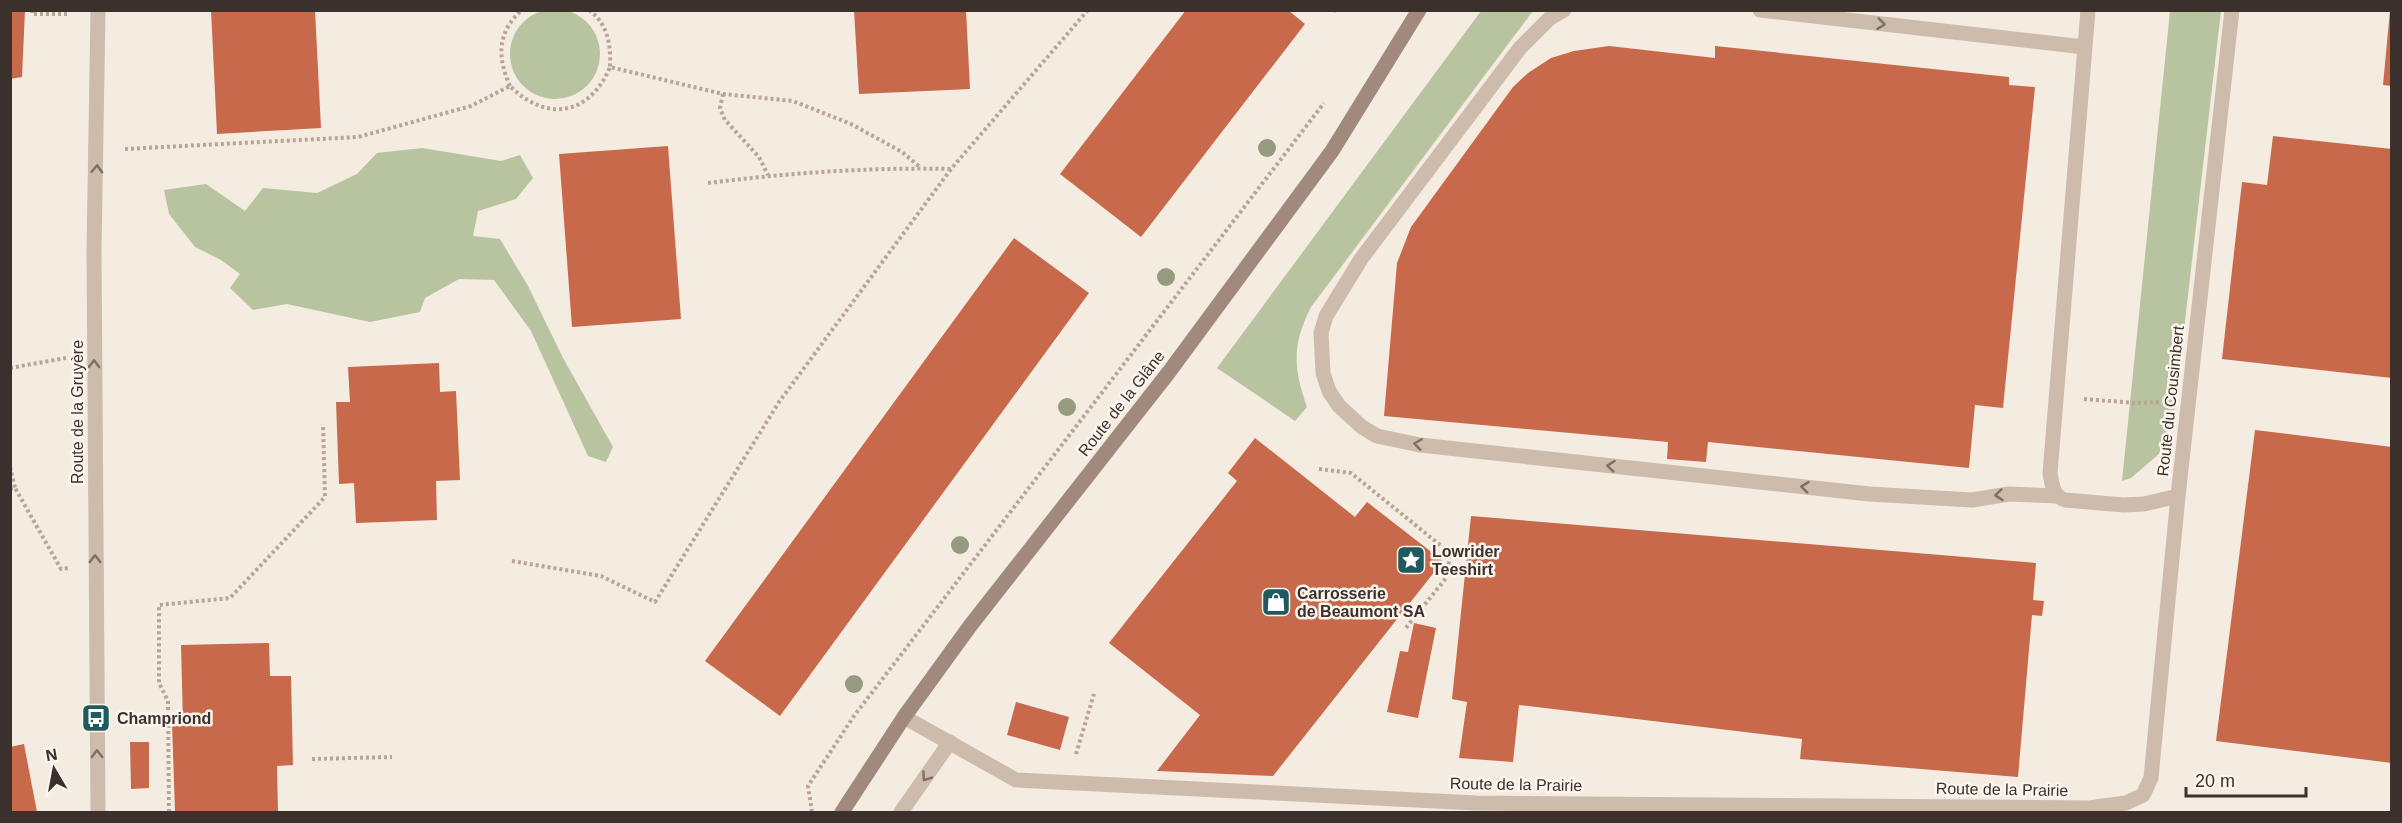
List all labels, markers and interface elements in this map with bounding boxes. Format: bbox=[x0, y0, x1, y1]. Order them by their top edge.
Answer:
one-way arrow bbox=[1876, 17, 1885, 30]
one-way arrow bbox=[90, 165, 103, 174]
street label: Route du Cousimbert bbox=[2154, 324, 2187, 477]
street label: Route de la Gruyère bbox=[69, 340, 86, 484]
street label: Route de la Glâne bbox=[1075, 347, 1168, 459]
one-way arrow bbox=[88, 360, 100, 369]
one-way arrow bbox=[1413, 439, 1422, 451]
one-way arrow bbox=[1607, 460, 1616, 473]
one-way arrow bbox=[1801, 481, 1810, 494]
one-way arrow bbox=[1995, 488, 2004, 501]
place label: Lowrider Teeshirt bbox=[1432, 543, 1500, 578]
place icon: Lowrider Teeshirt bbox=[1395, 544, 1427, 576]
one-way arrow bbox=[89, 555, 101, 564]
place label: Carrosserie de Beaumont SA bbox=[1297, 585, 1425, 620]
shop icon: Carrosserie de Beaumont SA bbox=[1260, 586, 1292, 618]
bus stop icon: Champriond bbox=[80, 702, 112, 734]
place label: Champriond bbox=[117, 710, 211, 727]
north arrow bbox=[24, 739, 84, 799]
text: N bbox=[44, 745, 59, 764]
one-way arrow bbox=[91, 750, 103, 759]
scale bar bbox=[2186, 760, 2306, 798]
one-way arrow bbox=[922, 771, 933, 782]
text: 20 m bbox=[2195, 771, 2235, 791]
street label: Route de la Prairie bbox=[1450, 775, 1582, 794]
street label: Route de la Prairie bbox=[1936, 780, 2068, 799]

